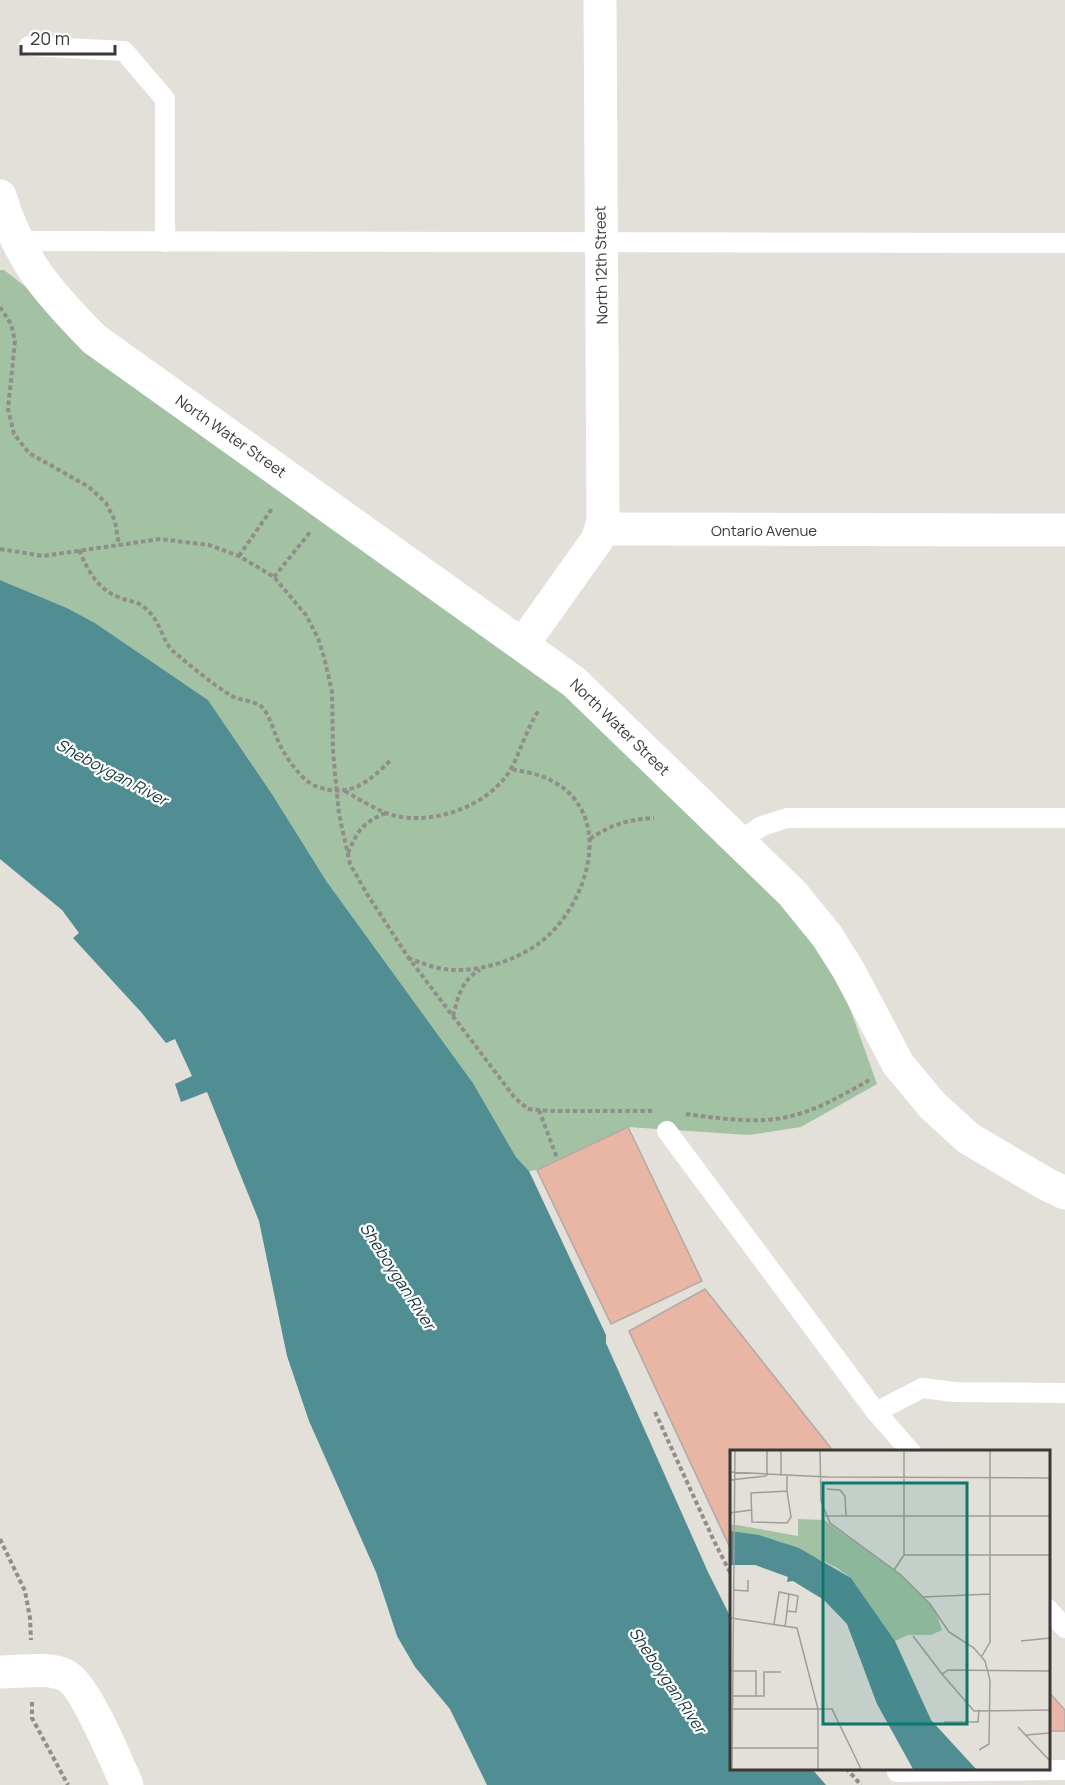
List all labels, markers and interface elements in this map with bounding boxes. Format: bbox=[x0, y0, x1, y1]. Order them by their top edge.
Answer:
scale bar bbox=[21, 18, 116, 56]
text: 20 m bbox=[30, 26, 70, 50]
street label: North 12th Street bbox=[589, 205, 613, 325]
street label: North Water Street bbox=[171, 390, 291, 482]
street label: Ontario Avenue bbox=[711, 520, 817, 541]
street label: North Water Street bbox=[566, 674, 674, 780]
water label: Sheboygan River bbox=[52, 733, 174, 812]
water label: Sheboygan River bbox=[355, 1218, 442, 1336]
inset map bbox=[730, 1450, 1050, 1770]
water label: Sheboygan River bbox=[624, 1623, 713, 1739]

